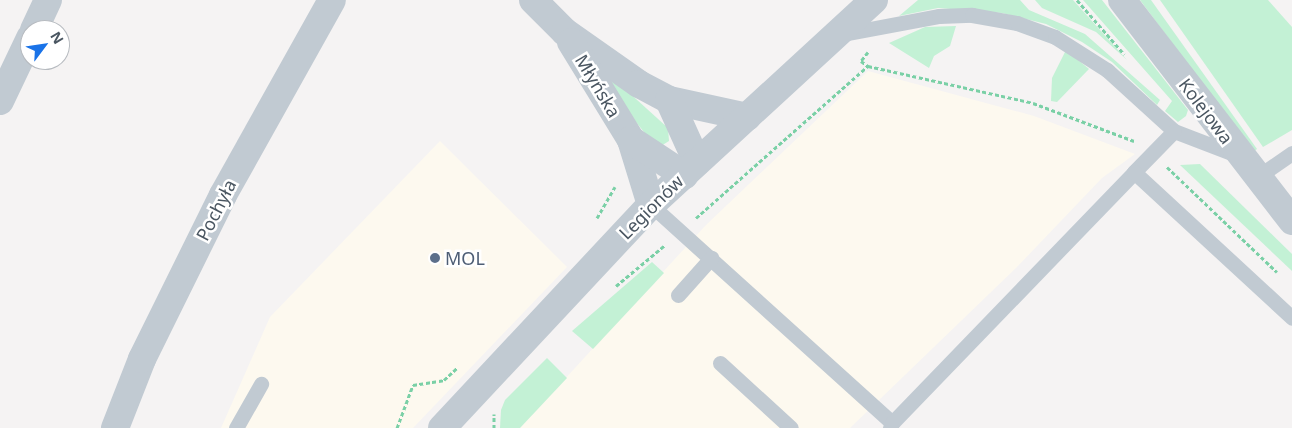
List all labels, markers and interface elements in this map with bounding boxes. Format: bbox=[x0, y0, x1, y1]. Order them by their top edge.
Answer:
north arrow bbox=[20, 20, 70, 70]
text: N bbox=[46, 28, 69, 47]
street label: Młyńska bbox=[571, 51, 625, 121]
street label: Kolejowa bbox=[1174, 74, 1238, 148]
street label: Legionów bbox=[614, 170, 688, 244]
street label: Pochyła bbox=[192, 176, 240, 244]
place label: MOL bbox=[445, 247, 485, 269]
marker: MOL bbox=[429, 252, 441, 264]

